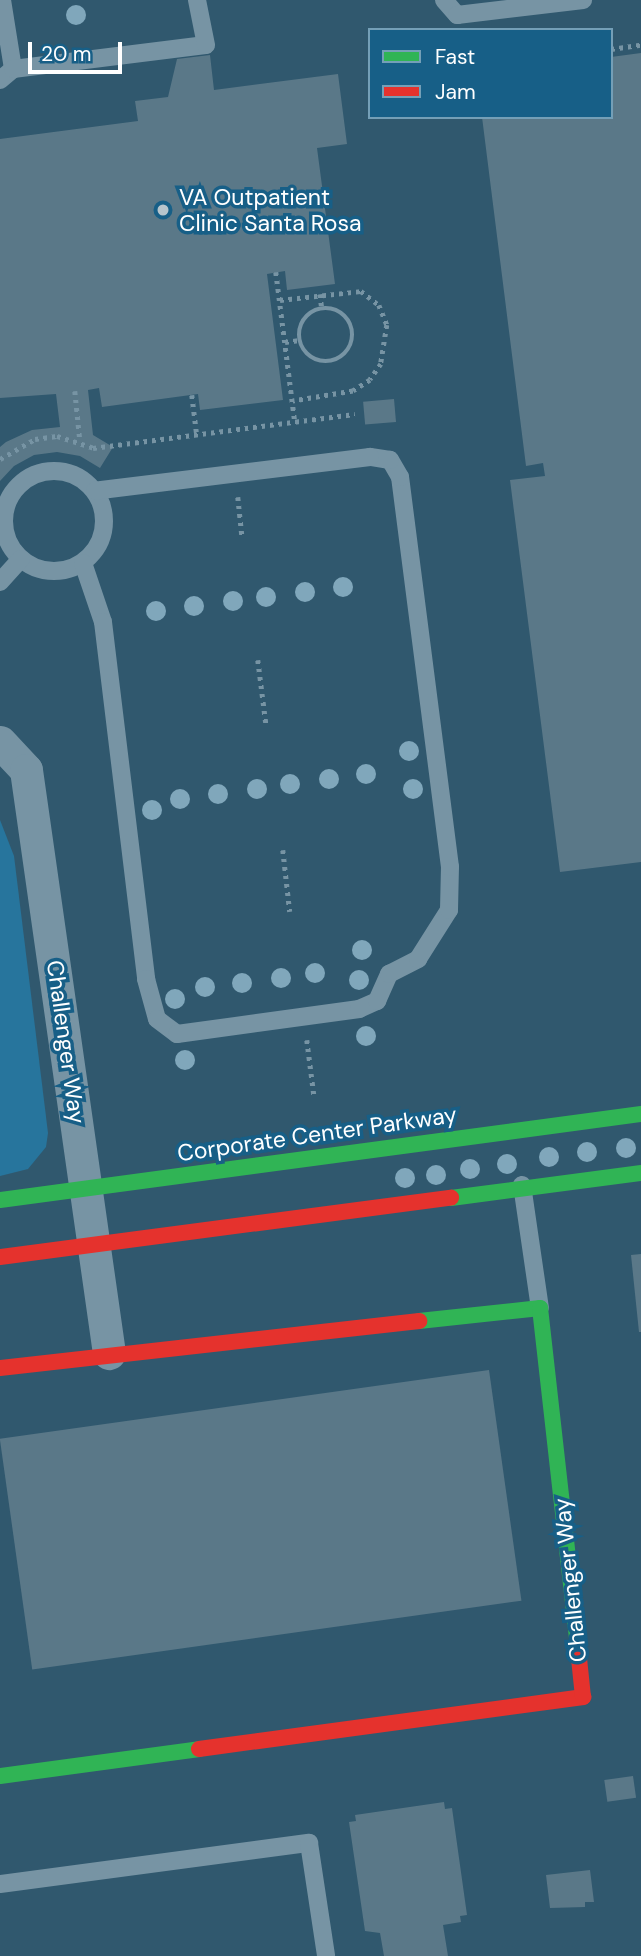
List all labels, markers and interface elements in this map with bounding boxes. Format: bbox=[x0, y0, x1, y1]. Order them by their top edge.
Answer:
scale bar bbox=[32, 28, 126, 72]
legend bbox=[368, 28, 613, 119]
text: 20 m bbox=[41, 40, 92, 68]
text: Fast bbox=[435, 43, 475, 71]
text: Jam bbox=[435, 78, 476, 106]
place label: VA Outpatient Clinic Santa Rosa bbox=[179, 183, 362, 237]
marker: VA Outpatient Clinic Santa Rosa bbox=[153, 200, 173, 220]
street label: Challenger Way bbox=[41, 958, 91, 1126]
street label: Corporate Center Parkway bbox=[175, 1101, 459, 1167]
street label: Challenger Way bbox=[548, 1497, 592, 1663]

